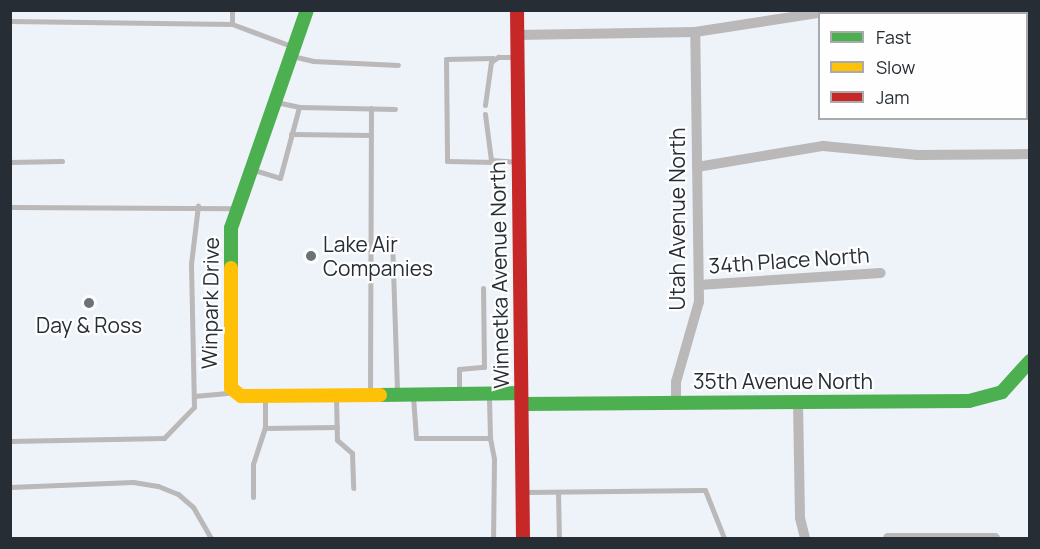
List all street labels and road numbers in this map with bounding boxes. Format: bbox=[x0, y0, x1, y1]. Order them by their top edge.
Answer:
street label: Utah Avenue North bbox=[664, 128, 690, 310]
street label: Winnetka Avenue North bbox=[484, 161, 514, 389]
street label: Winpark Drive bbox=[196, 237, 224, 369]
street label: 34th Place North bbox=[708, 242, 870, 278]
street label: 35th Avenue North bbox=[693, 368, 873, 394]

